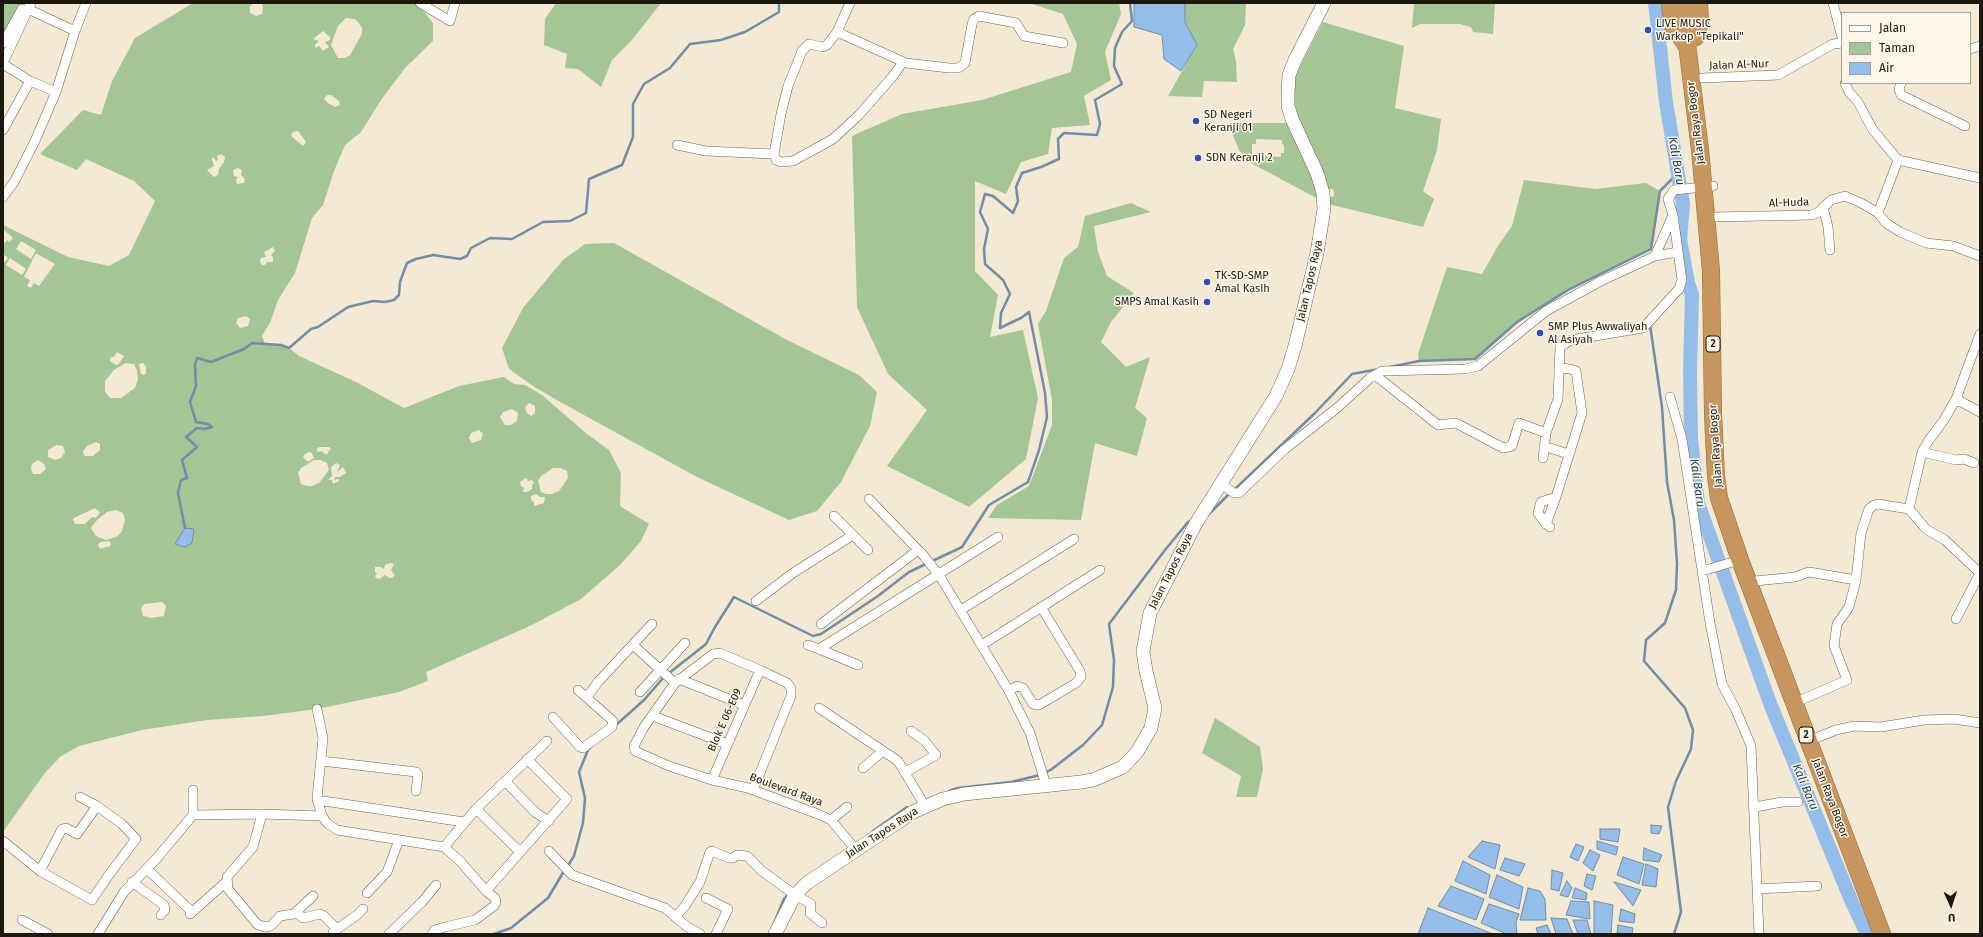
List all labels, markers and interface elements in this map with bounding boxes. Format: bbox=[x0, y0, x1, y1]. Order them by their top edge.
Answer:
legend bbox=[1841, 12, 1971, 84]
place label: LIVE MUSIC Warkop "Tepikali" bbox=[1656, 17, 1744, 43]
text: Jalan bbox=[1879, 21, 1906, 35]
marker: LIVE MUSIC Warkop "Tepikali" bbox=[1643, 25, 1653, 35]
text: Taman bbox=[1879, 41, 1915, 55]
street label: Jalan Al-Nur bbox=[1709, 57, 1769, 73]
text: Air bbox=[1879, 61, 1894, 75]
street label: Jalan Raya Bogor bbox=[1684, 81, 1708, 165]
place label: SD Negeri Keranji 01 bbox=[1204, 108, 1252, 134]
marker: SD Negeri Keranji 01 bbox=[1191, 116, 1201, 126]
water label: Kali Baru bbox=[1665, 136, 1687, 186]
place label: SDN Keranji 2 bbox=[1206, 151, 1273, 165]
marker: SDN Keranji 2 bbox=[1193, 153, 1203, 163]
street label: Al-Huda bbox=[1769, 196, 1809, 210]
street label: Jalan Tapos Raya bbox=[1294, 239, 1326, 323]
place label: TK-SD-SMP Amal Kasih bbox=[1215, 269, 1270, 295]
marker: TK-SD-SMP Amal Kasih bbox=[1202, 277, 1212, 287]
place label: SMPS Amal Kasih bbox=[1115, 295, 1199, 309]
marker: SMPS Amal Kasih bbox=[1202, 297, 1212, 307]
place label: SMP Plus Awwaliyah Al Asiyah bbox=[1548, 320, 1648, 346]
marker: SMP Plus Awwaliyah Al Asiyah bbox=[1535, 328, 1545, 338]
road number: 2 bbox=[1706, 336, 1720, 352]
street label: Jalan Raya Bogor bbox=[1707, 404, 1725, 488]
water label: Kali Baru bbox=[1686, 458, 1708, 508]
street label: Jalan Tapos Raya bbox=[1146, 531, 1196, 611]
street label: Blok E 06-E09 bbox=[705, 686, 745, 754]
road number: 2 bbox=[1799, 727, 1813, 743]
street label: Jalan Raya Bogor bbox=[1809, 757, 1851, 839]
water label: Kali Baru bbox=[1789, 762, 1821, 812]
street label: Boulevard Raya bbox=[748, 771, 824, 809]
street label: Jalan Tapos Raya bbox=[843, 805, 921, 861]
north arrow bbox=[1931, 885, 1971, 925]
text: U bbox=[1948, 911, 1956, 924]

